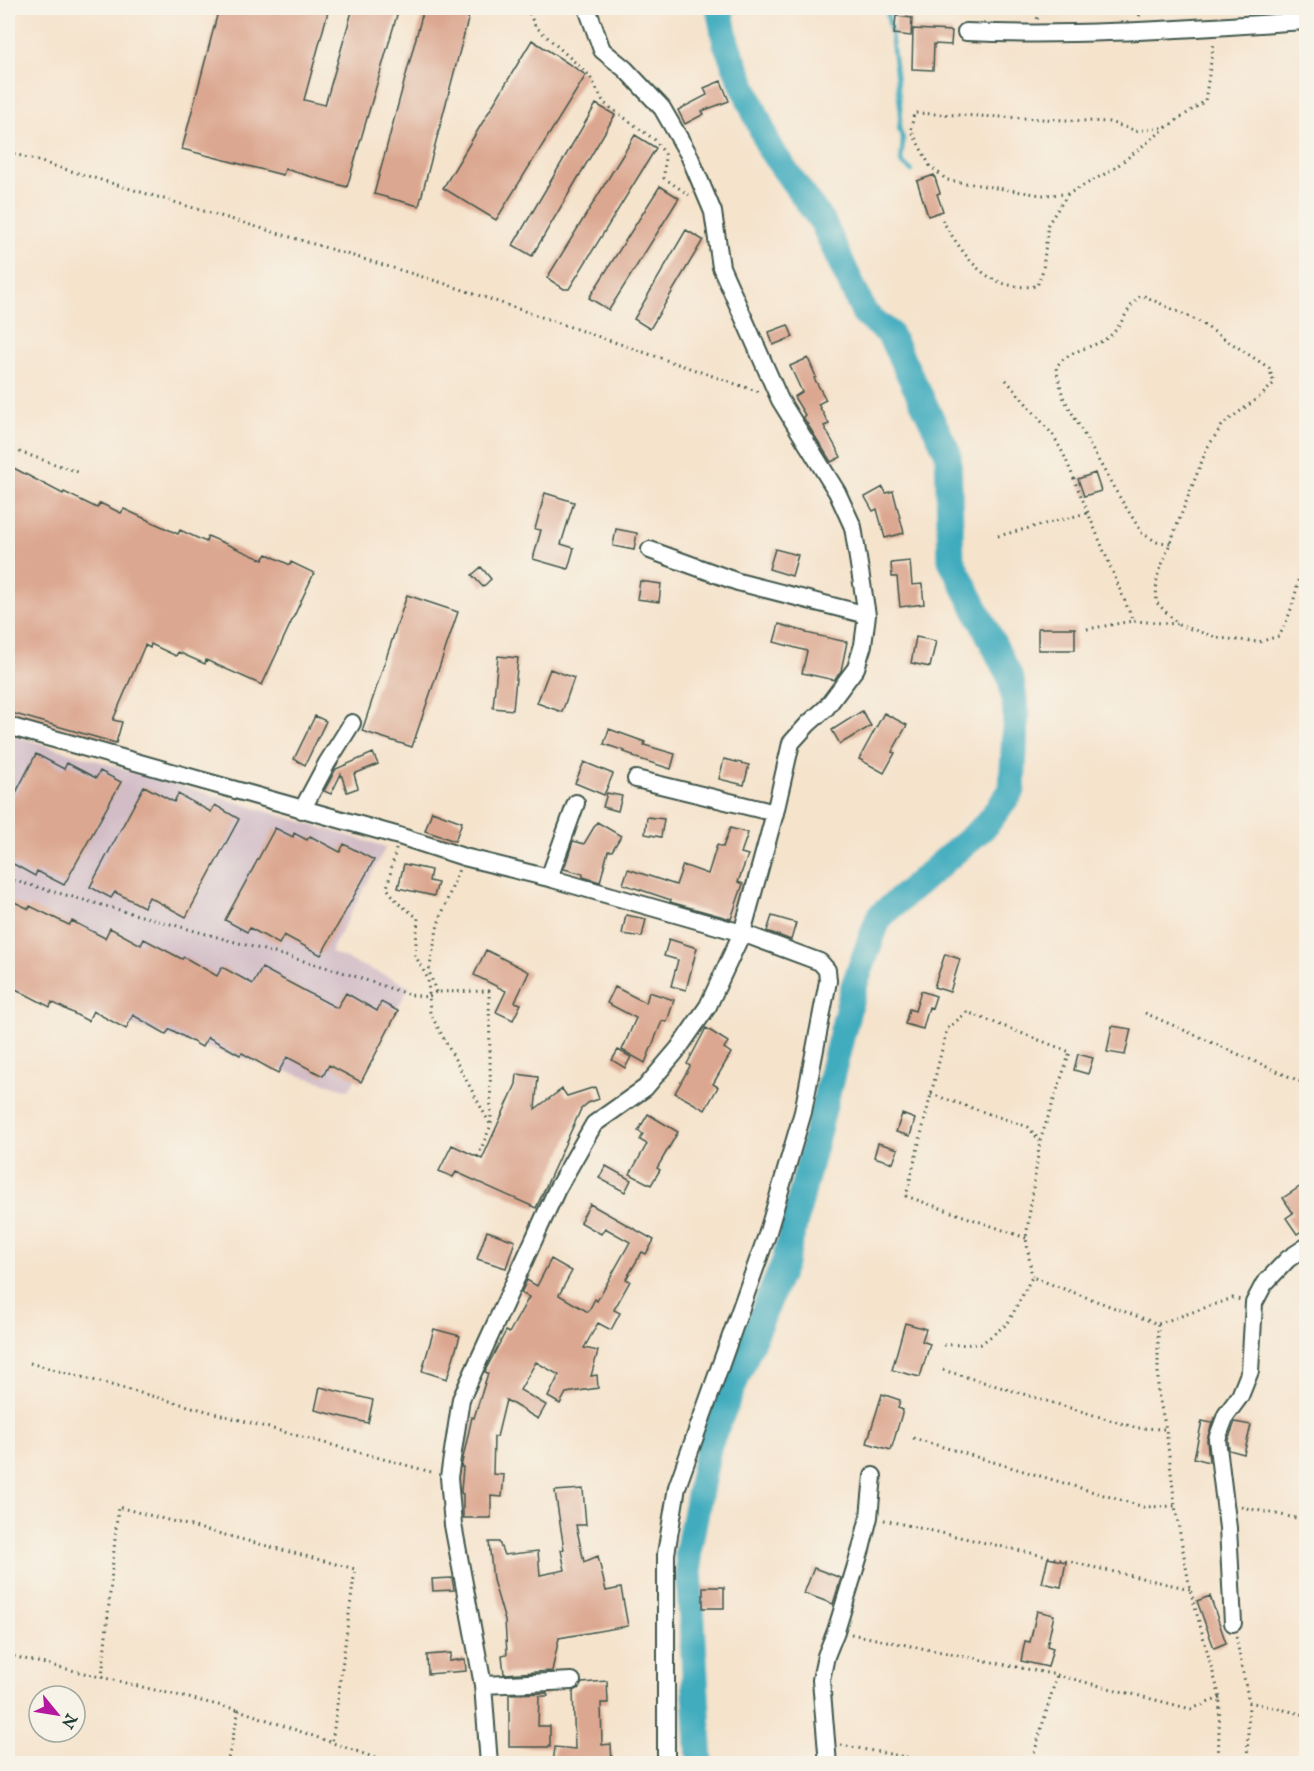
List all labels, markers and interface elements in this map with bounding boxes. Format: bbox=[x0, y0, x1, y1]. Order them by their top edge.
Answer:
north arrow bbox=[27, 1684, 87, 1744]
text: N bbox=[56, 1709, 81, 1732]

